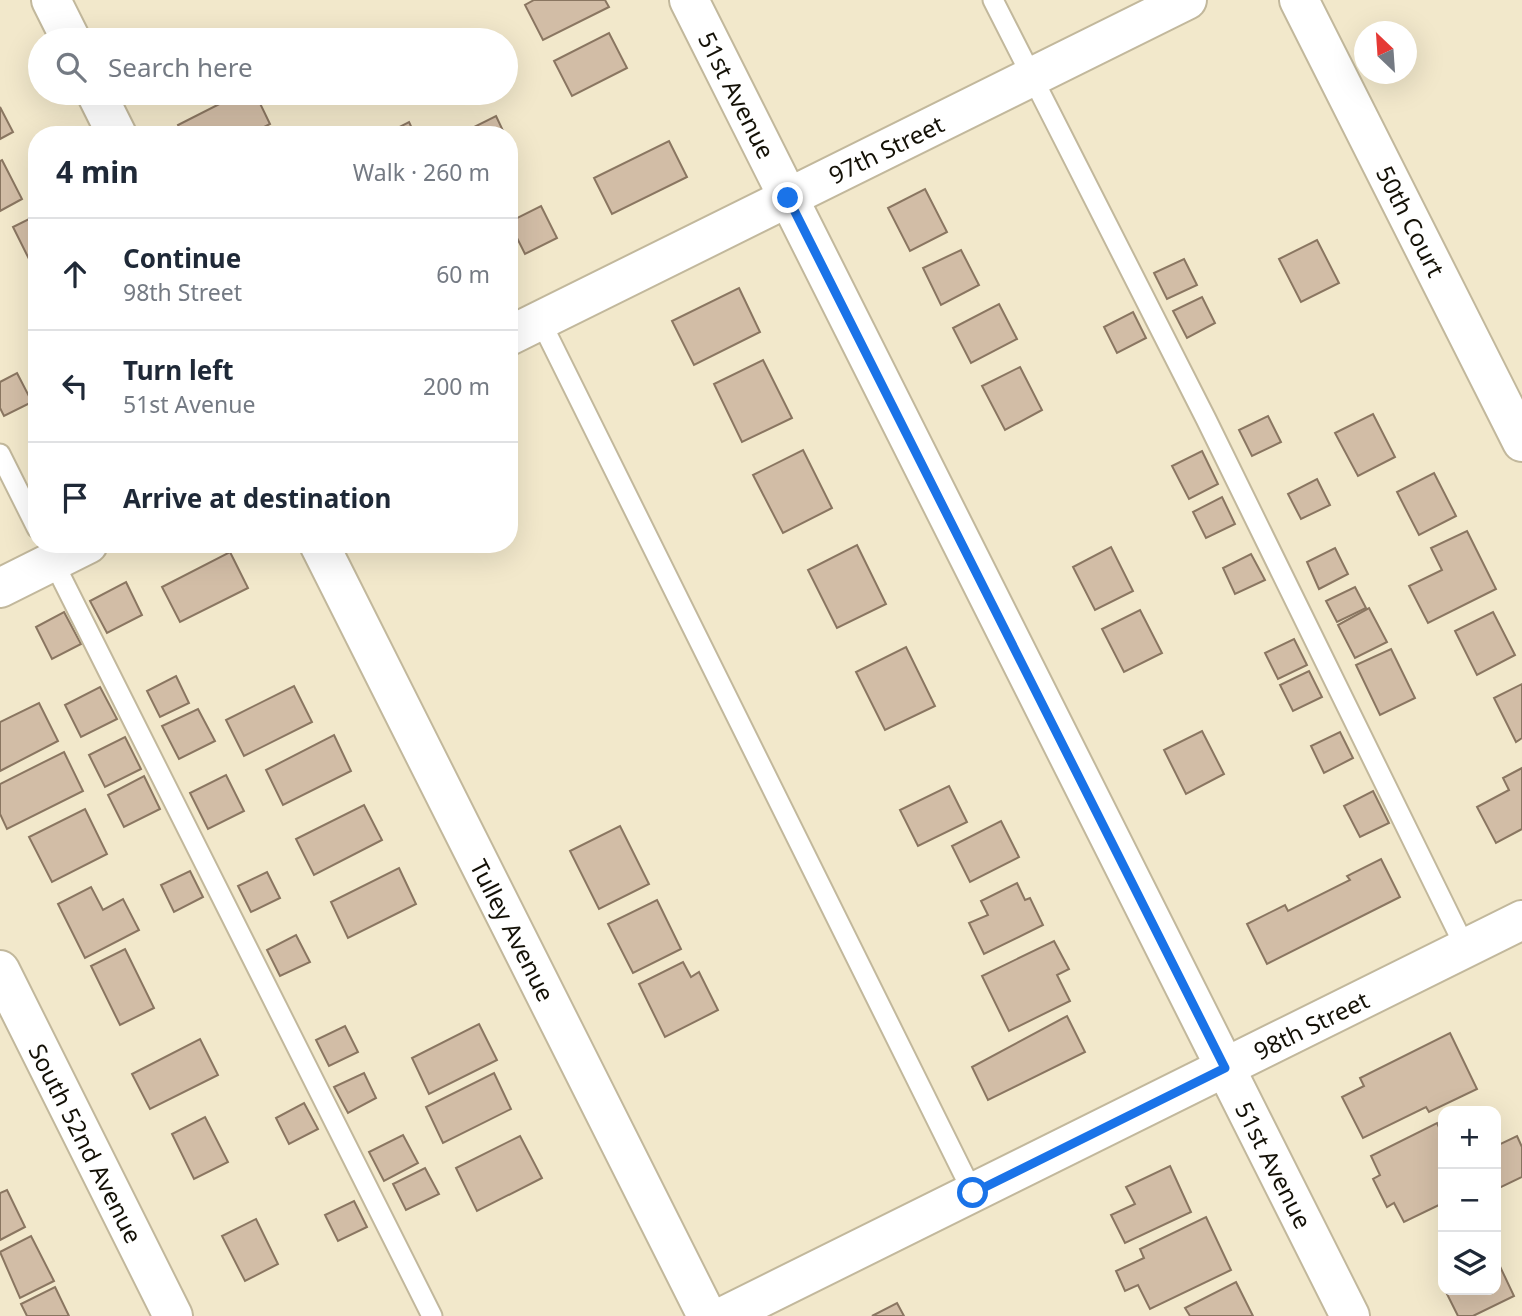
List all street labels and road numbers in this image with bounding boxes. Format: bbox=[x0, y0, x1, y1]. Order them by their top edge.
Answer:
street label: 51st Avenue bbox=[691, 26, 783, 164]
street label: 97th Street bbox=[823, 107, 949, 191]
street label: 50th Court bbox=[1369, 160, 1453, 282]
street label: Tulley Avenue bbox=[463, 853, 563, 1007]
street label: 98th Street bbox=[1248, 983, 1374, 1067]
street label: South 52nd Avenue bbox=[21, 1038, 151, 1248]
street label: 51st Avenue bbox=[1228, 1096, 1320, 1234]

